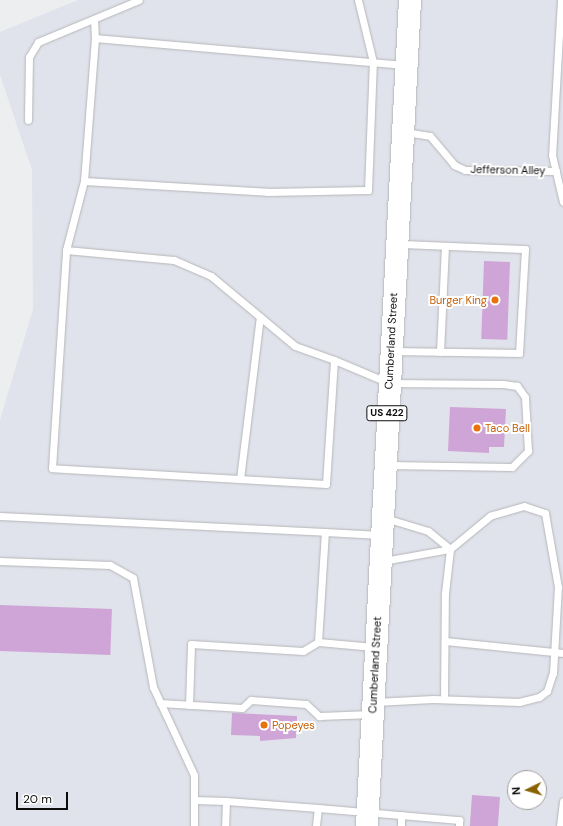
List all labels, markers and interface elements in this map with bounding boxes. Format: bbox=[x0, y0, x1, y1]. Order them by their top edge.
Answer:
street label: Jefferson Alley bbox=[470, 163, 546, 177]
street label: Cumberland Street bbox=[382, 292, 400, 390]
place label: Burger King bbox=[429, 293, 487, 307]
marker: Burger King bbox=[490, 295, 500, 305]
road number: US 422 bbox=[366, 405, 408, 421]
place label: Taco Bell bbox=[485, 421, 530, 435]
marker: Taco Bell bbox=[472, 423, 482, 433]
street label: Cumberland Street bbox=[366, 616, 384, 714]
place label: Popeyes bbox=[272, 718, 315, 732]
marker: Popeyes bbox=[259, 720, 269, 730]
north arrow bbox=[507, 770, 547, 810]
scale bar bbox=[18, 784, 70, 810]
text: N bbox=[509, 786, 523, 796]
text: 20 m bbox=[23, 791, 52, 807]

